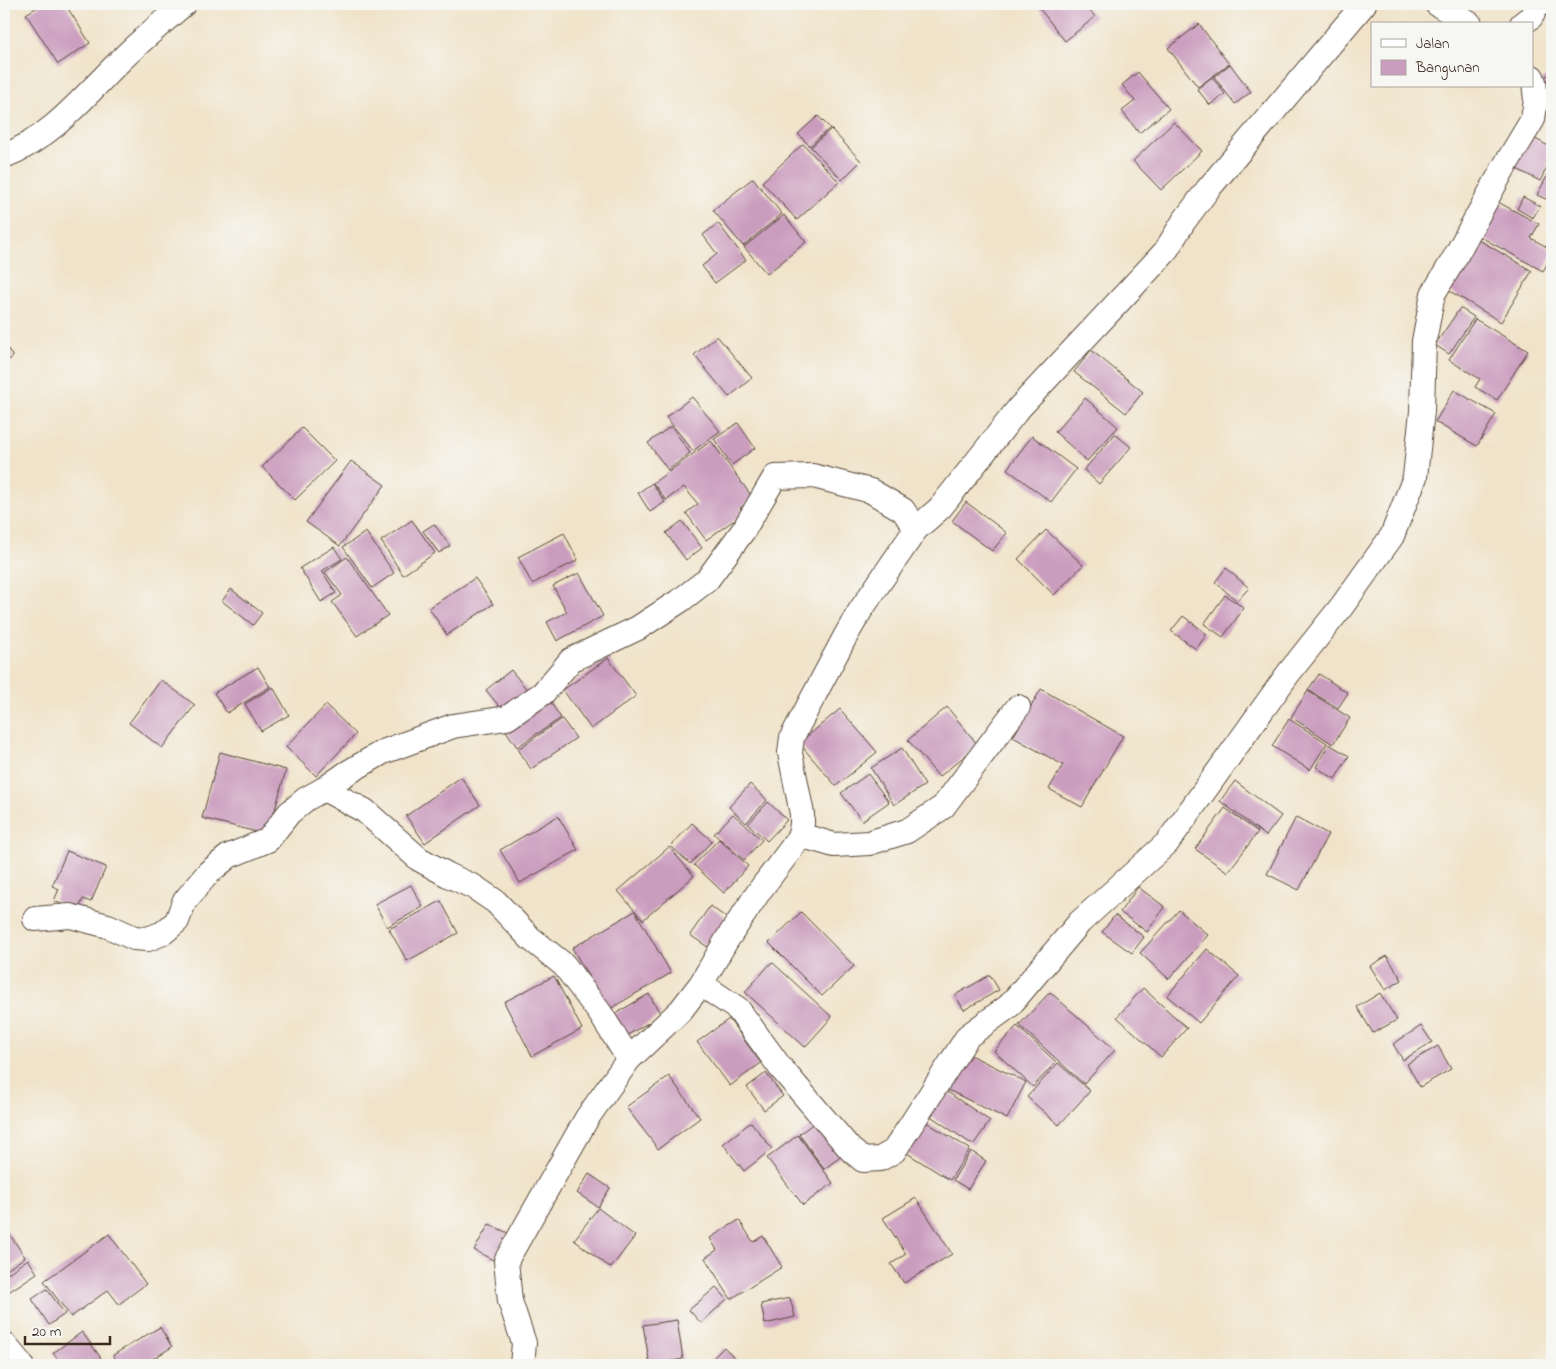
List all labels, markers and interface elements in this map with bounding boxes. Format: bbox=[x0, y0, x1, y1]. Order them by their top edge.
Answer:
legend bbox=[1371, 22, 1534, 88]
text: Jalan bbox=[1416, 33, 1449, 55]
text: Bangunan bbox=[1415, 57, 1480, 80]
scale bar bbox=[25, 1314, 110, 1346]
text: 20 m bbox=[32, 1321, 62, 1343]

